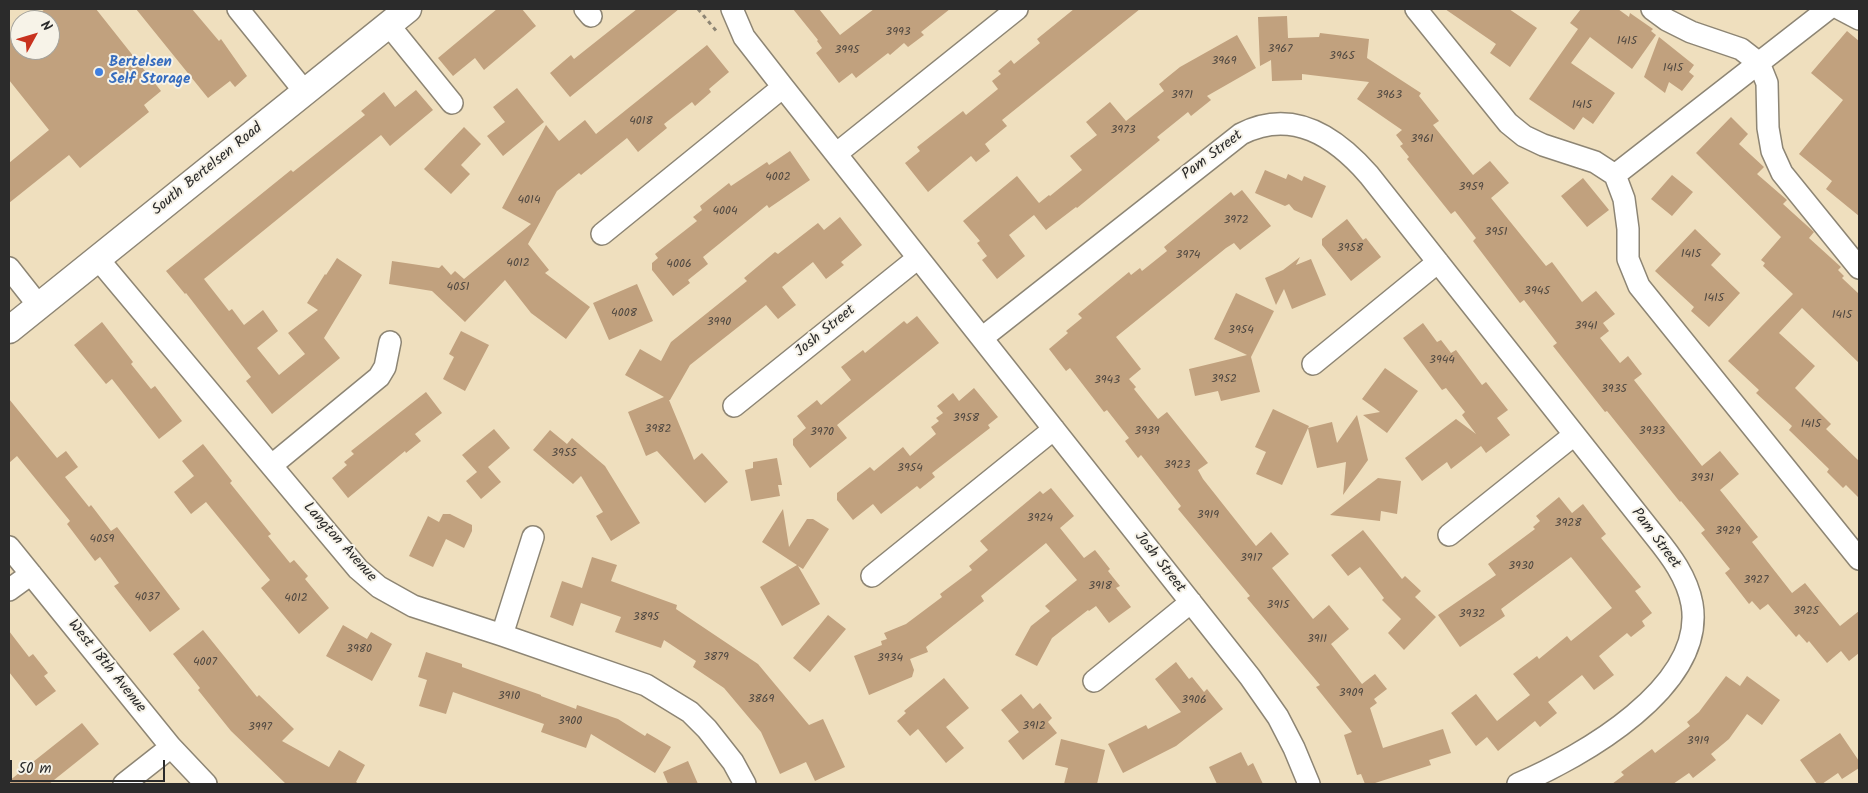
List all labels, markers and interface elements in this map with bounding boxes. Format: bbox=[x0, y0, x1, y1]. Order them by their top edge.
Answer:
north arrow bbox=[10, 10, 60, 60]
text: N bbox=[35, 16, 57, 37]
house number: 3993 bbox=[885, 26, 911, 40]
house number: 1415 bbox=[1617, 35, 1637, 49]
house number: 3967 bbox=[1268, 43, 1292, 57]
house number: 3995 bbox=[834, 44, 860, 58]
house number: 3965 bbox=[1329, 50, 1355, 64]
place label: Bertelsen Self Storage bbox=[109, 54, 190, 89]
house number: 3969 bbox=[1211, 55, 1237, 69]
house number: 1415 bbox=[1663, 62, 1683, 76]
marker: Bertelsen Self Storage bbox=[93, 66, 105, 78]
house number: 3971 bbox=[1171, 89, 1193, 103]
house number: 3963 bbox=[1376, 89, 1402, 103]
house number: 1415 bbox=[1572, 99, 1592, 113]
house number: 4018 bbox=[629, 115, 653, 129]
street label: South Bertelsen Road bbox=[149, 120, 267, 220]
house number: 3973 bbox=[1110, 124, 1136, 138]
street label: Pam Street bbox=[1179, 127, 1247, 185]
house number: 3961 bbox=[1410, 133, 1434, 147]
house number: 4002 bbox=[765, 171, 791, 185]
house number: 3959 bbox=[1458, 181, 1484, 195]
house number: 4014 bbox=[518, 194, 540, 208]
house number: 4004 bbox=[712, 205, 738, 219]
house number: 3972 bbox=[1223, 214, 1249, 228]
house number: 3951 bbox=[1485, 226, 1507, 240]
house number: 3958 bbox=[1337, 242, 1363, 256]
house number: 1415 bbox=[1681, 248, 1701, 262]
house number: 3974 bbox=[1176, 249, 1200, 263]
house number: 4012 bbox=[506, 257, 530, 271]
house number: 4006 bbox=[666, 258, 692, 272]
house number: 4051 bbox=[447, 281, 469, 295]
house number: 3945 bbox=[1524, 285, 1550, 299]
house number: 1415 bbox=[1704, 292, 1724, 306]
street label: Josh Street bbox=[792, 302, 860, 362]
house number: 4008 bbox=[611, 307, 637, 321]
house number: 1415 bbox=[1832, 309, 1852, 323]
house number: 3990 bbox=[707, 316, 731, 330]
house number: 3941 bbox=[1574, 320, 1598, 334]
house number: 3954 bbox=[1228, 324, 1254, 338]
house number: 3944 bbox=[1429, 354, 1455, 368]
house number: 3952 bbox=[1211, 373, 1237, 387]
house number: 3943 bbox=[1094, 374, 1120, 388]
house number: 3935 bbox=[1601, 383, 1627, 397]
house number: 3958 bbox=[953, 412, 979, 426]
house number: 1415 bbox=[1801, 418, 1821, 432]
house number: 3982 bbox=[645, 423, 671, 437]
house number: 3939 bbox=[1134, 425, 1160, 439]
house number: 3933 bbox=[1639, 425, 1665, 439]
house number: 3970 bbox=[810, 426, 834, 440]
house number: 3955 bbox=[551, 447, 577, 461]
house number: 3923 bbox=[1164, 459, 1190, 473]
house number: 3954 bbox=[897, 462, 923, 476]
house number: 3931 bbox=[1690, 472, 1714, 486]
street label: Langton Avenue bbox=[298, 499, 380, 587]
street label: Pam Street bbox=[1626, 505, 1684, 573]
house number: 3919 bbox=[1197, 509, 1219, 523]
house number: 3924 bbox=[1027, 512, 1053, 526]
house number: 3928 bbox=[1555, 517, 1581, 531]
house number: 3929 bbox=[1715, 525, 1741, 539]
street label: Josh Street bbox=[1130, 529, 1188, 597]
house number: 4059 bbox=[90, 533, 114, 547]
house number: 3917 bbox=[1240, 552, 1262, 566]
house number: 3930 bbox=[1508, 560, 1534, 574]
house number: 3927 bbox=[1743, 574, 1769, 588]
house number: 3918 bbox=[1088, 580, 1112, 594]
house number: 4037 bbox=[135, 591, 159, 605]
house number: 4012 bbox=[284, 592, 308, 606]
house number: 3915 bbox=[1267, 599, 1289, 613]
house number: 3925 bbox=[1793, 605, 1819, 619]
house number: 3932 bbox=[1459, 608, 1485, 622]
house number: 3895 bbox=[633, 611, 659, 625]
street label: West 18th Avenue bbox=[63, 617, 149, 717]
house number: 3911 bbox=[1307, 633, 1327, 647]
house number: 3980 bbox=[346, 643, 372, 657]
house number: 3879 bbox=[703, 651, 729, 665]
house number: 3934 bbox=[877, 652, 903, 666]
house number: 4007 bbox=[193, 656, 217, 670]
house number: 3909 bbox=[1339, 687, 1363, 701]
house number: 3910 bbox=[498, 690, 520, 704]
house number: 3869 bbox=[748, 693, 774, 707]
house number: 3906 bbox=[1181, 694, 1207, 708]
house number: 3900 bbox=[558, 715, 582, 729]
house number: 3912 bbox=[1022, 720, 1046, 734]
house number: 3997 bbox=[248, 721, 272, 735]
house number: 3919 bbox=[1687, 735, 1709, 749]
scale bar bbox=[12, 750, 168, 782]
text: 50 m bbox=[18, 757, 52, 781]

